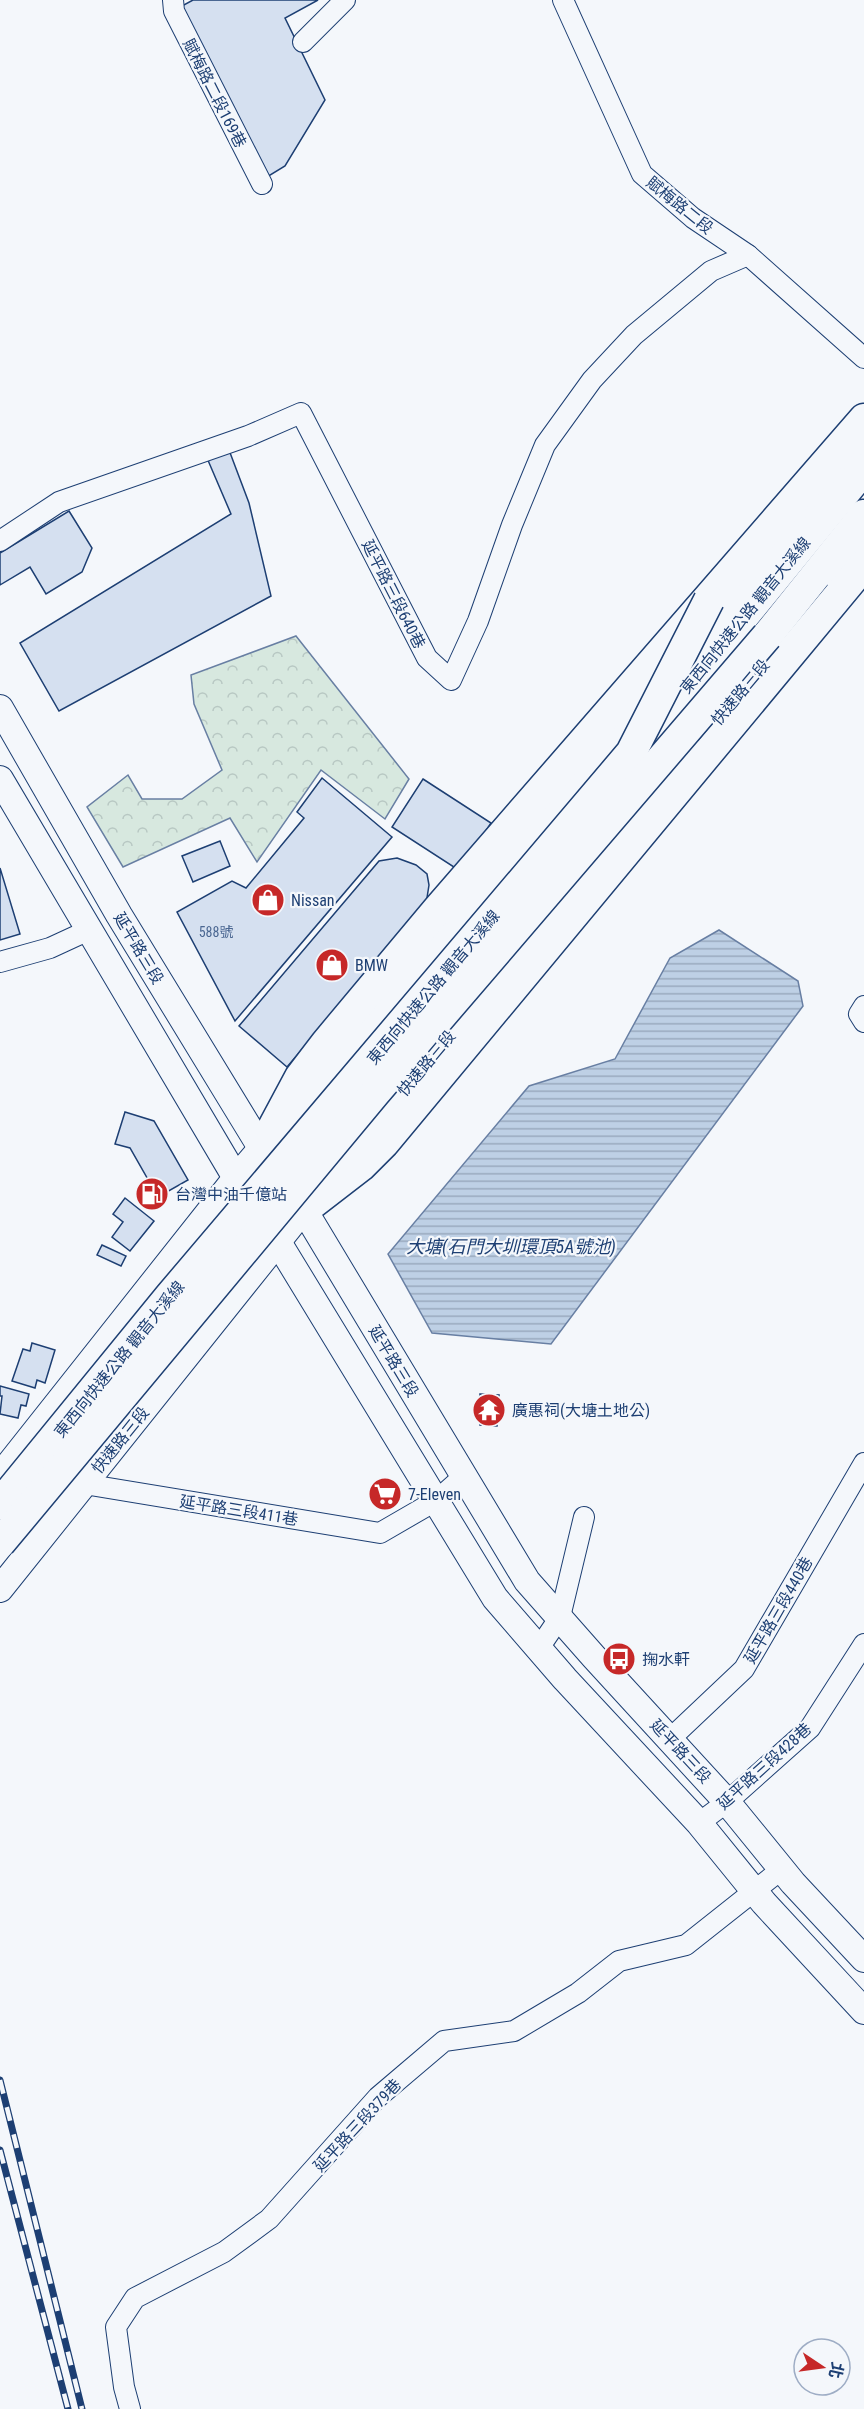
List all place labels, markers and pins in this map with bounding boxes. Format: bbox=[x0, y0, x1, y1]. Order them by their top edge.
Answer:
shop icon: Nissan bbox=[250, 882, 286, 918]
place label: Nissan bbox=[291, 891, 335, 910]
shop icon: BMW bbox=[314, 947, 350, 983]
place label: BMW bbox=[355, 956, 388, 975]
fuel station icon: 台灣中油千億站 bbox=[134, 1176, 170, 1212]
place label: 台灣中油千億站 bbox=[175, 1185, 287, 1204]
temple icon: 廣惠祠(大塘土地公) bbox=[471, 1392, 507, 1428]
place label: 廣惠祠(大塘土地公) bbox=[512, 1401, 650, 1420]
supermarket icon: 7-Eleven bbox=[367, 1476, 403, 1512]
place label: 7-Eleven bbox=[408, 1485, 461, 1504]
bus stop icon: 掬水軒 bbox=[601, 1641, 637, 1677]
place label: 掬水軒 bbox=[642, 1650, 690, 1669]

